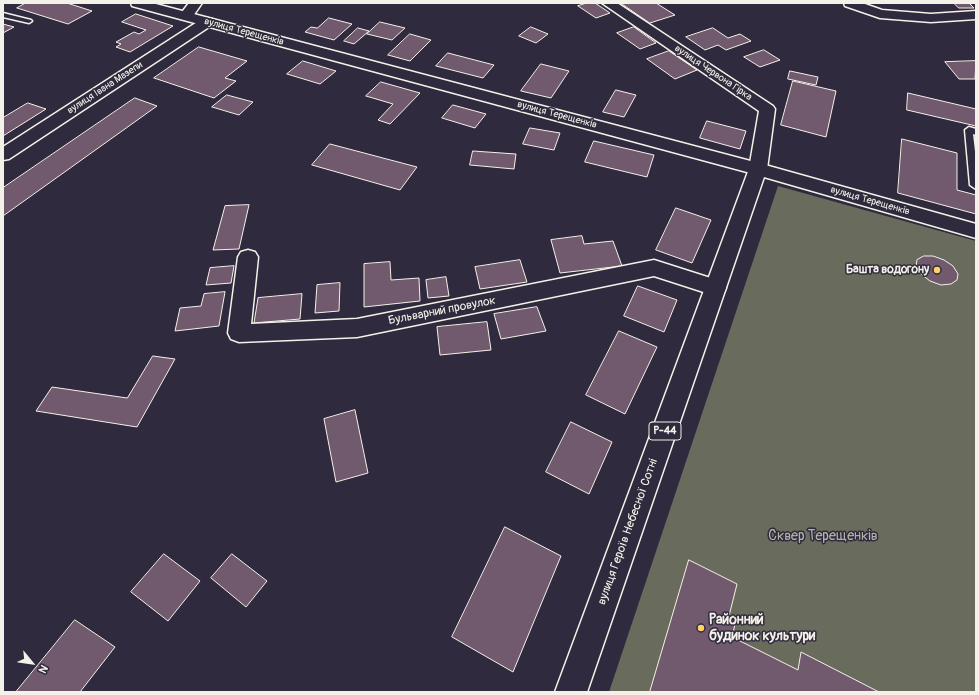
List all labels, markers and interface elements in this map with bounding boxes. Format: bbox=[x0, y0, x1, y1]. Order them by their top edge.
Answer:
street label: вулиця Терещенків bbox=[203, 16, 285, 48]
street label: вулиця Червона Гірка bbox=[672, 43, 754, 103]
street label: вулиця Івана Мазепи bbox=[65, 59, 145, 117]
street label: вулиця Терещенків bbox=[516, 99, 598, 131]
street label: вулиця Терещенків bbox=[829, 184, 911, 218]
place label: Башта водогону bbox=[846, 263, 929, 277]
marker: Башта водогону bbox=[932, 265, 942, 275]
street label: Бульварний провулок bbox=[387, 294, 497, 328]
road number: Р-44 bbox=[649, 422, 681, 440]
street label: вулиця Героїв Небесної Сотні bbox=[595, 457, 661, 607]
park label: Сквер Терещенків bbox=[768, 528, 878, 544]
place label: Районний будинок культури bbox=[709, 612, 815, 644]
marker: Районний будинок культури bbox=[696, 623, 706, 633]
north arrow bbox=[12, 643, 52, 683]
text: N bbox=[35, 663, 50, 675]

